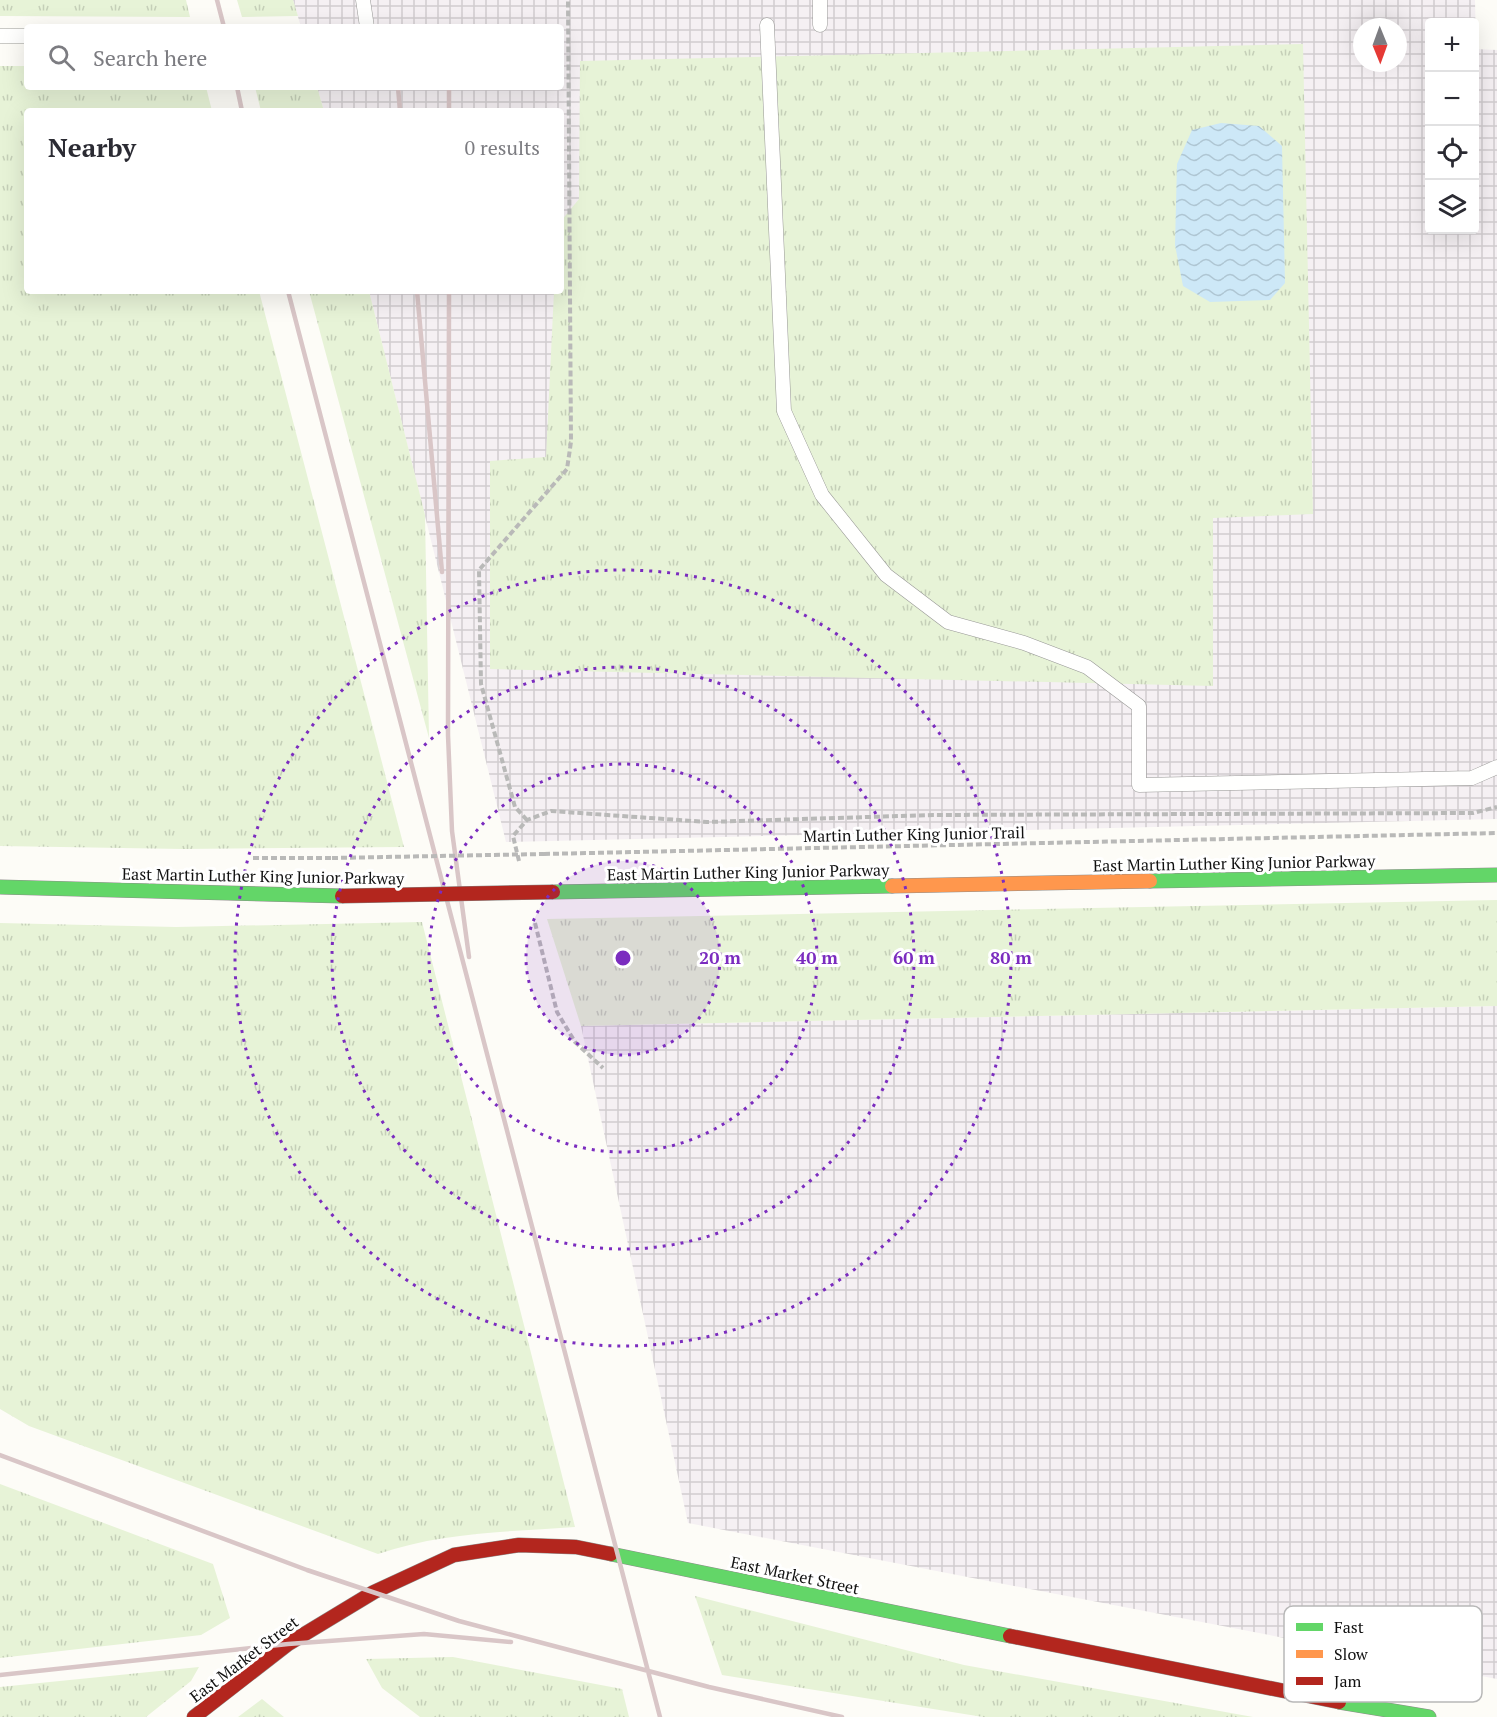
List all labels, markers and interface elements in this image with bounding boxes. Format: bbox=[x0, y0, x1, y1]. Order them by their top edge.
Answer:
north arrow bbox=[1353, 18, 1407, 72]
map controls bbox=[1425, 18, 1479, 234]
button: + bbox=[1425, 18, 1479, 72]
search box bbox=[24, 24, 564, 90]
icon: search bbox=[45, 41, 78, 74]
text: Search here bbox=[93, 43, 207, 72]
button: − bbox=[1425, 72, 1479, 126]
button: locate bbox=[1425, 126, 1479, 180]
text: Nearby bbox=[48, 130, 136, 164]
text: 0 results bbox=[465, 134, 540, 161]
button: layers bbox=[1425, 180, 1479, 234]
street label: Martin Luther King Junior Trail bbox=[803, 821, 1025, 847]
street label: East Martin Luther King Junior Parkway bbox=[1093, 850, 1376, 876]
street label: East Martin Luther King Junior Parkway bbox=[607, 859, 890, 885]
street label: East Martin Luther King Junior Parkway bbox=[122, 863, 405, 889]
text: 20 m bbox=[699, 945, 741, 969]
text: 40 m bbox=[796, 945, 838, 969]
text: 60 m bbox=[893, 945, 935, 969]
text: 80 m bbox=[990, 945, 1032, 969]
centre of rings bbox=[613, 948, 633, 968]
street label: East Market Street bbox=[729, 1551, 861, 1599]
legend bbox=[1284, 1606, 1482, 1702]
street label: East Market Street bbox=[185, 1611, 303, 1707]
text: Fast bbox=[1334, 1616, 1364, 1638]
text: Slow bbox=[1334, 1643, 1368, 1665]
text: Jam bbox=[1334, 1670, 1362, 1692]

